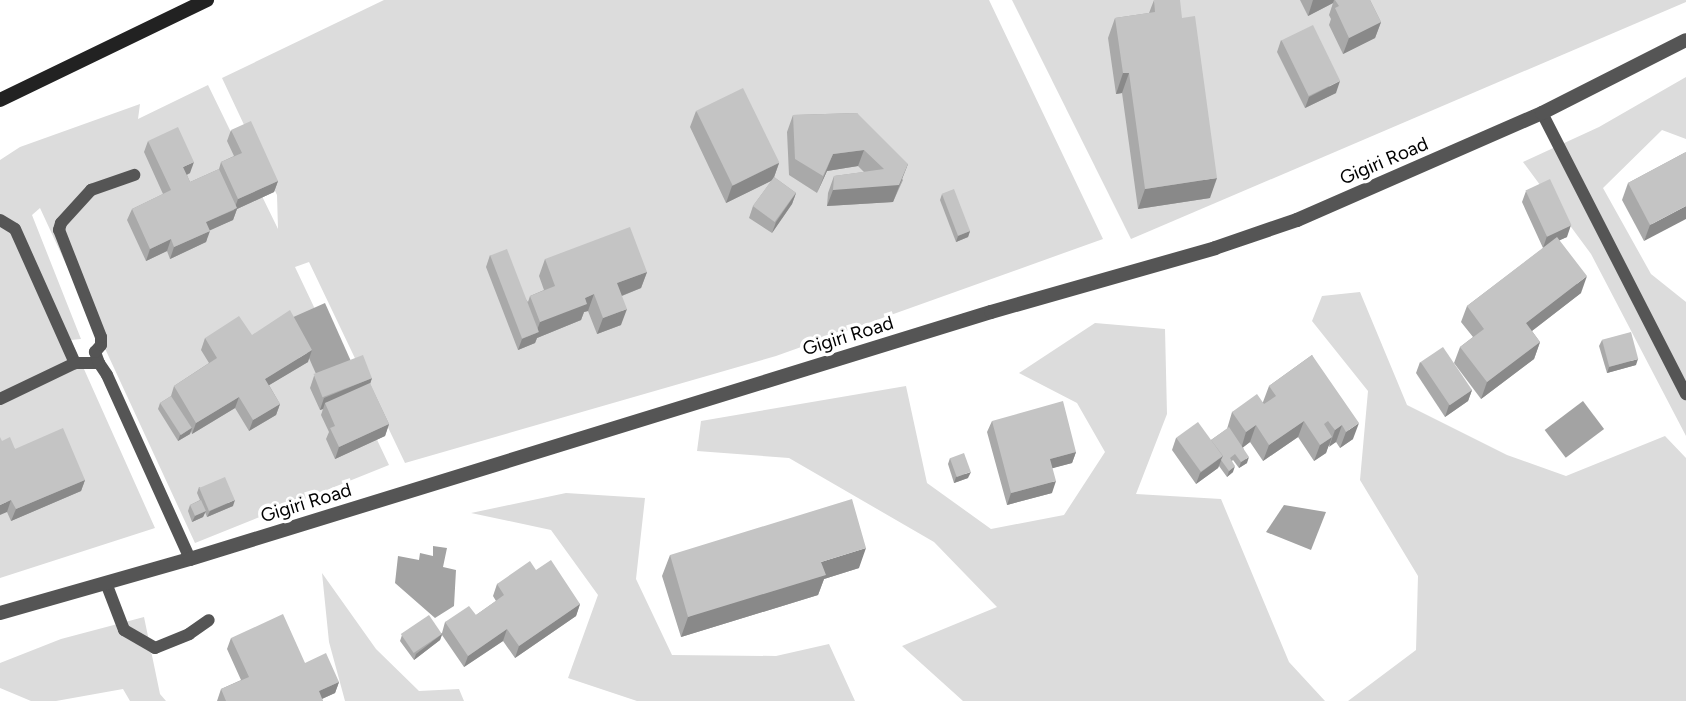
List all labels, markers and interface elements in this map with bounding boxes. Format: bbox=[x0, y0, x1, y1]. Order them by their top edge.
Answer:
street label: Gigiri Road bbox=[1336, 132, 1432, 190]
street label: Gigiri Road bbox=[800, 311, 896, 361]
street label: Gigiri Road bbox=[258, 478, 354, 528]

